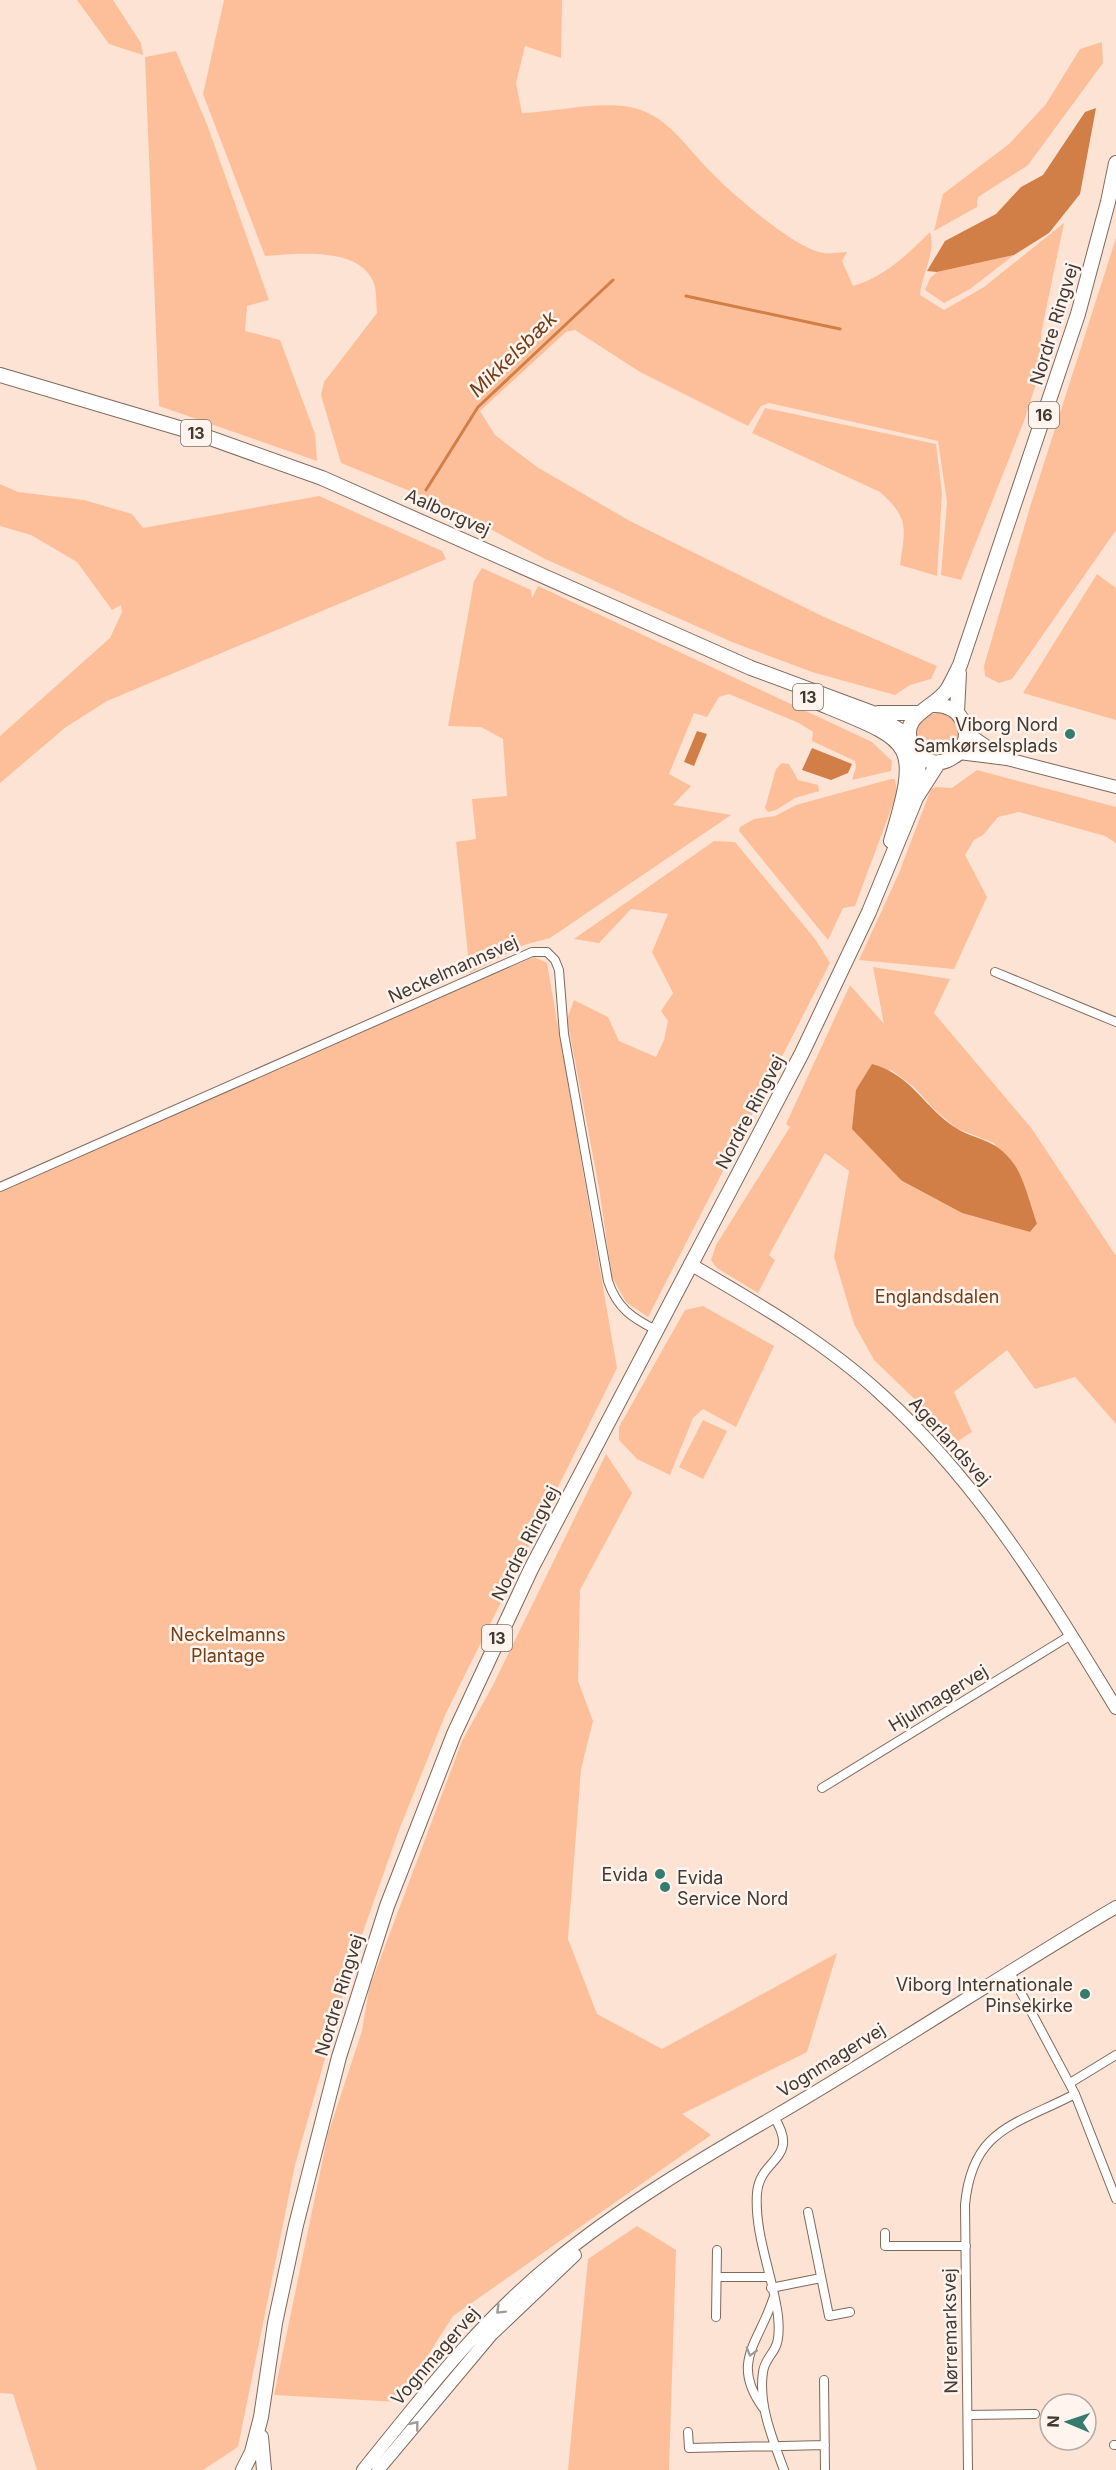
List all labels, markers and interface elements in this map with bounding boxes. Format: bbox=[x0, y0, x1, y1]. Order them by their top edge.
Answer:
street label: Nordre Ringvej bbox=[1026, 261, 1082, 387]
water label: Mikkelsbæk bbox=[464, 305, 563, 402]
road number: 16 bbox=[1029, 402, 1059, 428]
road number: 13 bbox=[181, 420, 211, 446]
street label: Aalborgvej bbox=[402, 484, 494, 540]
road number: 13 bbox=[793, 684, 823, 710]
place label: Viborg Nord Samkørselsplads bbox=[914, 714, 1058, 756]
marker: Viborg Nord Samkørselsplads bbox=[1063, 727, 1077, 741]
street label: Neckelmannsvej bbox=[385, 931, 521, 1007]
street label: Nordre Ringvej bbox=[711, 1051, 789, 1173]
park label: Englandsdalen bbox=[875, 1286, 999, 1307]
street label: Agerlandsvej bbox=[905, 1393, 995, 1489]
street label: Nordre Ringvej bbox=[487, 1482, 563, 1604]
park label: Neckelmanns Plantage bbox=[170, 1624, 286, 1666]
road number: 13 bbox=[482, 1625, 512, 1651]
street label: Hjulmagervej bbox=[885, 1660, 991, 1736]
place label: Evida bbox=[602, 1864, 648, 1885]
marker: Evida bbox=[653, 1867, 667, 1881]
place label: Evida Service Nord bbox=[677, 1867, 788, 1909]
marker: Evida Service Nord bbox=[658, 1880, 672, 1894]
street label: Nordre Ringvej bbox=[311, 1932, 367, 2058]
place label: Viborg Internationale Pinsekirke bbox=[896, 1974, 1073, 2016]
marker: Viborg Internationale Pinsekirke bbox=[1078, 1987, 1092, 2001]
street label: Vognmagervej bbox=[773, 2018, 889, 2102]
street label: Nørremarksvej bbox=[938, 2268, 962, 2394]
one-way arrow bbox=[497, 2302, 508, 2313]
street label: Vognmagervej bbox=[387, 2303, 483, 2409]
one-way arrow bbox=[746, 2346, 758, 2357]
north arrow bbox=[1038, 2392, 1098, 2452]
text: N bbox=[1043, 2415, 1063, 2428]
one-way arrow bbox=[408, 2420, 419, 2431]

